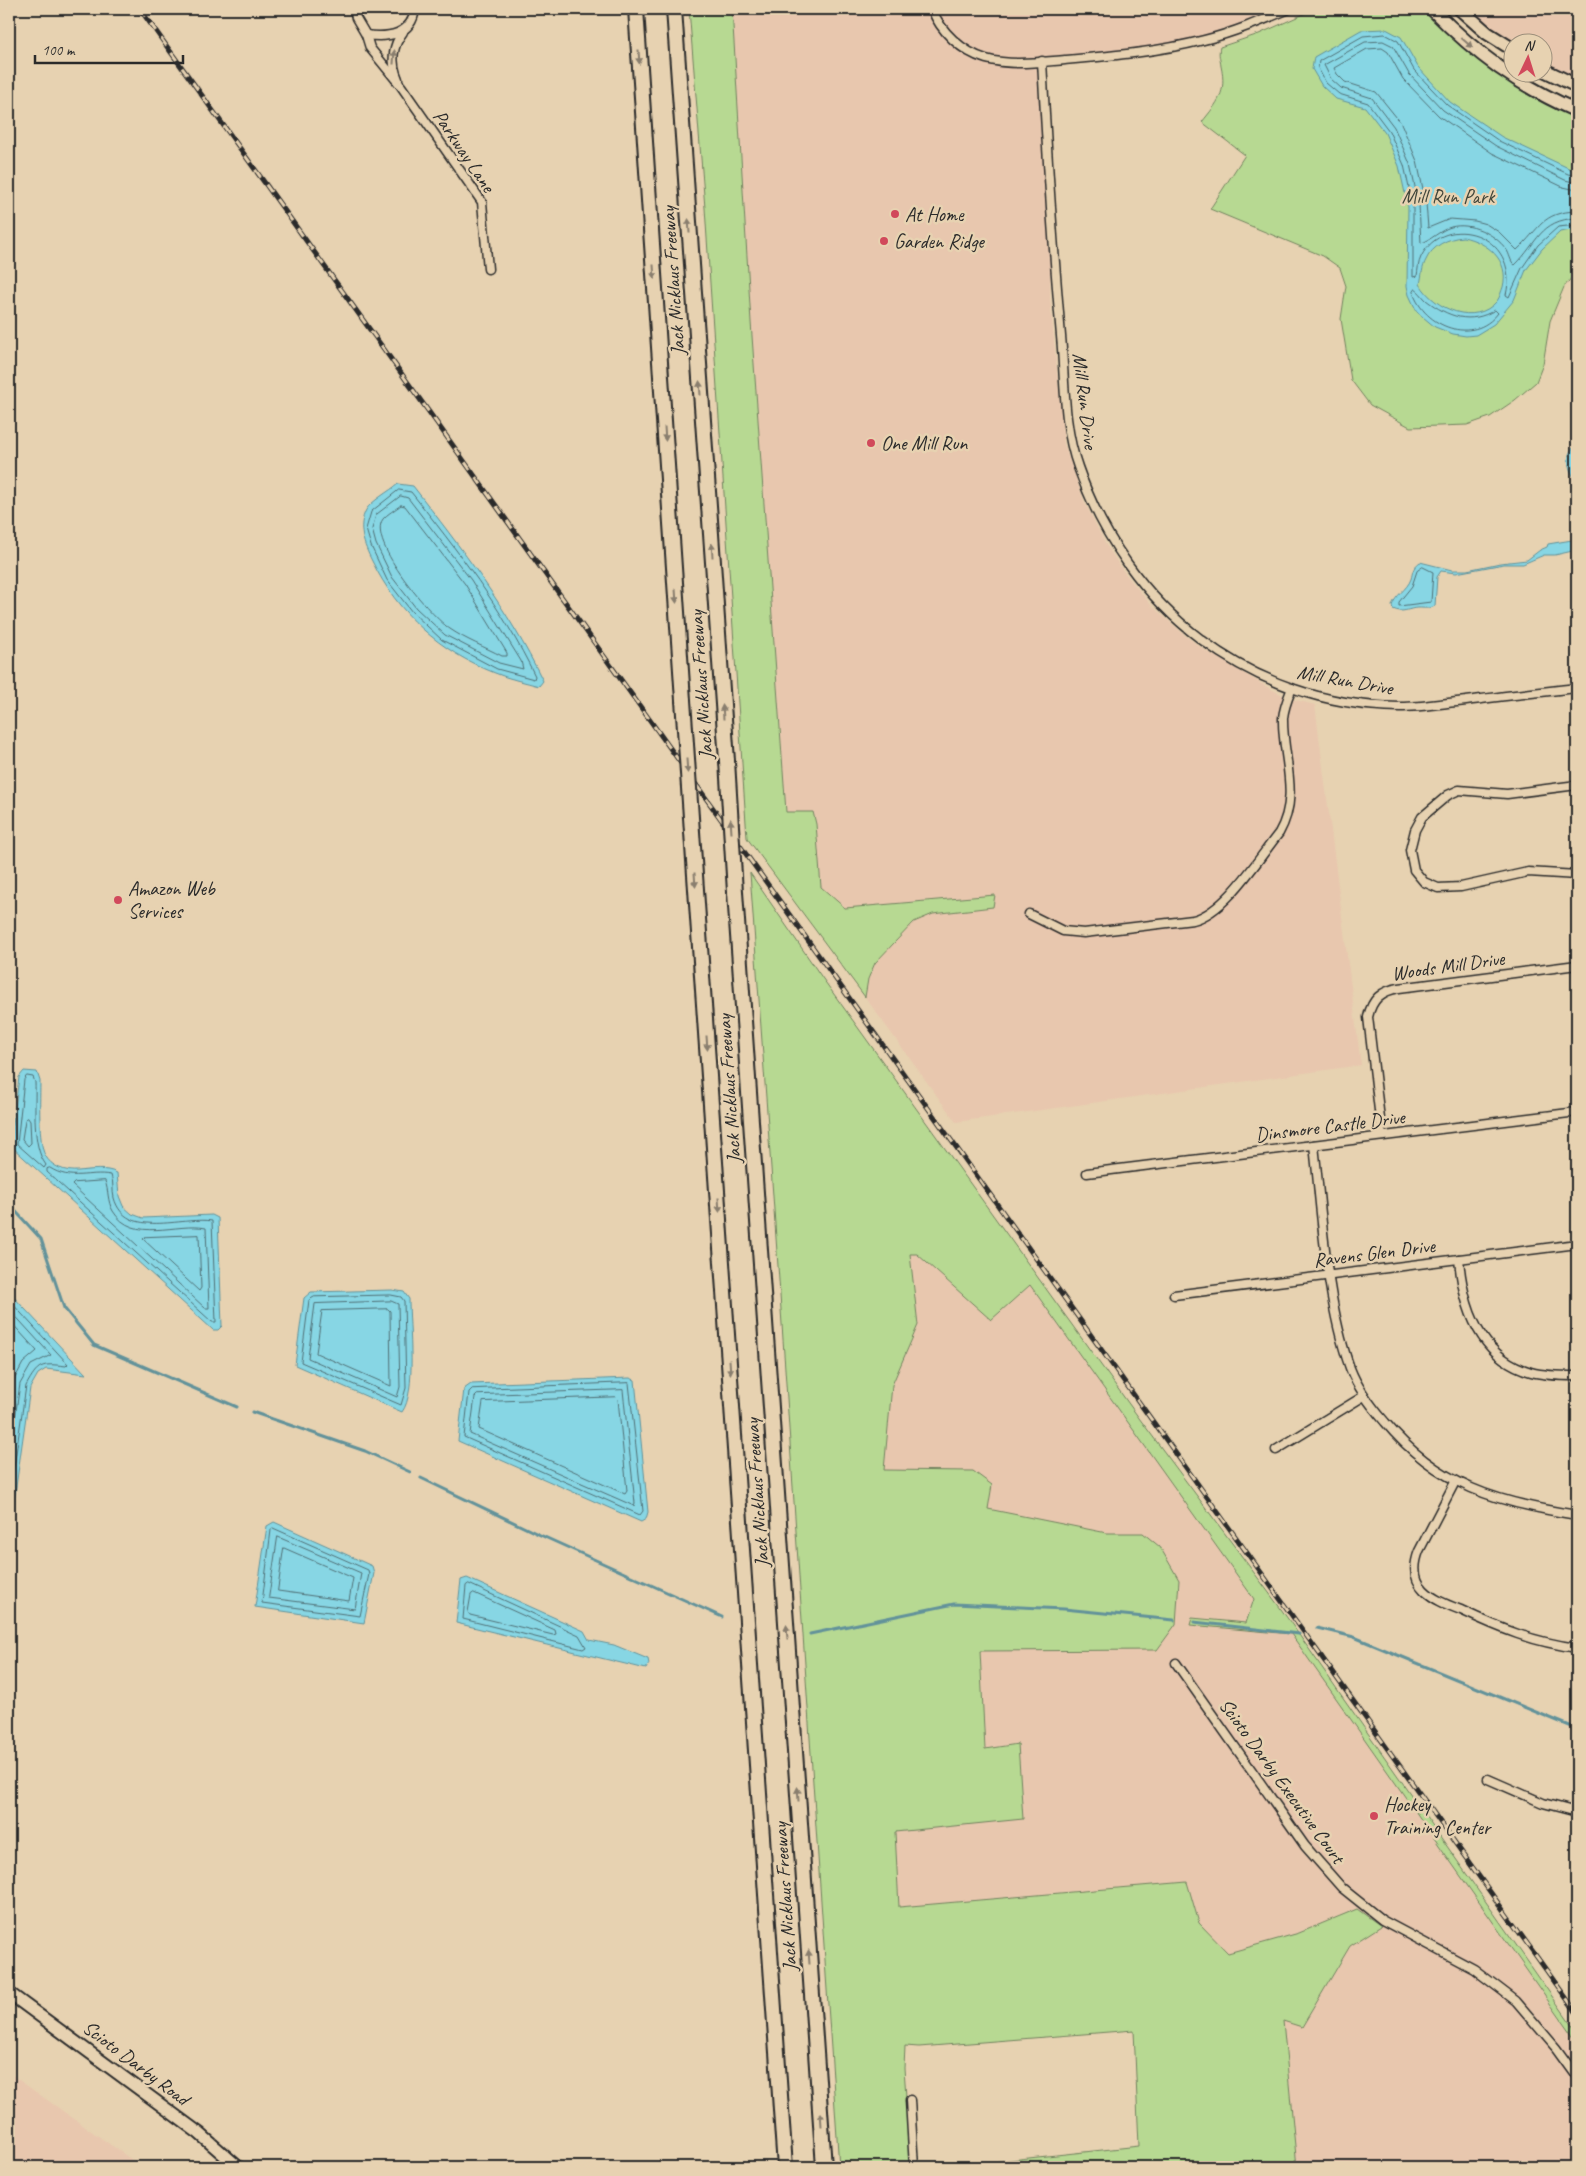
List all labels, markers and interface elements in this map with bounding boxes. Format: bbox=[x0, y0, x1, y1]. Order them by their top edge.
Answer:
scale bar bbox=[35, 32, 182, 64]
north arrow bbox=[1504, 32, 1554, 82]
one-way arrow bbox=[1460, 37, 1472, 49]
text: N bbox=[1524, 37, 1536, 54]
text: 100 m bbox=[42, 41, 76, 60]
one-way arrow bbox=[390, 49, 398, 65]
one-way arrow bbox=[635, 50, 643, 66]
street label: Parkway Lane bbox=[427, 105, 501, 198]
park label: Mill Run Park bbox=[1402, 184, 1496, 209]
place label: At Home bbox=[905, 202, 965, 227]
street label: Jack Nicklaus Freeway bbox=[655, 203, 691, 357]
marker: At Home bbox=[889, 208, 901, 220]
one-way arrow bbox=[685, 218, 693, 234]
place label: Garden Ridge bbox=[894, 229, 985, 254]
marker: Garden Ridge bbox=[878, 235, 890, 247]
one-way arrow bbox=[650, 264, 658, 280]
street label: Mill Run Drive bbox=[1067, 351, 1103, 452]
one-way arrow bbox=[696, 380, 704, 396]
one-way arrow bbox=[661, 426, 669, 442]
place label: One Mill Run bbox=[881, 431, 968, 456]
marker: One Mill Run bbox=[865, 437, 877, 449]
one-way arrow bbox=[707, 542, 715, 558]
one-way arrow bbox=[672, 588, 680, 604]
street label: Jack Nicklaus Freeway bbox=[683, 607, 719, 761]
street label: Mill Run Drive bbox=[1295, 659, 1396, 701]
one-way arrow bbox=[719, 704, 727, 720]
one-way arrow bbox=[684, 758, 692, 774]
one-way arrow bbox=[726, 818, 734, 834]
one-way arrow bbox=[692, 873, 700, 889]
place label: Amazon Web Services bbox=[128, 876, 216, 924]
marker: Amazon Web Services bbox=[112, 894, 124, 906]
street label: Woods Mill Drive bbox=[1390, 946, 1507, 986]
street label: Jack Nicklaus Freeway bbox=[711, 1011, 747, 1165]
one-way arrow bbox=[704, 1035, 712, 1051]
street label: Dinsmore Castle Drive bbox=[1254, 1104, 1408, 1148]
one-way arrow bbox=[715, 1197, 723, 1213]
street label: Ravens Glen Drive bbox=[1312, 1233, 1438, 1273]
one-way arrow bbox=[726, 1359, 734, 1375]
street label: Jack Nicklaus Freeway bbox=[739, 1415, 775, 1569]
one-way arrow bbox=[782, 1624, 790, 1640]
street label: Scioto Darby Executive Court bbox=[1214, 1694, 1352, 1870]
one-way arrow bbox=[794, 1786, 802, 1802]
place label: Hockey Training Center bbox=[1384, 1792, 1492, 1840]
marker: Hockey Training Center bbox=[1368, 1810, 1380, 1822]
street label: Jack Nicklaus Freeway bbox=[767, 1819, 803, 1973]
one-way arrow bbox=[805, 1948, 813, 1964]
street label: Scioto Darby Road bbox=[78, 2015, 197, 2113]
one-way arrow bbox=[816, 2110, 824, 2126]

